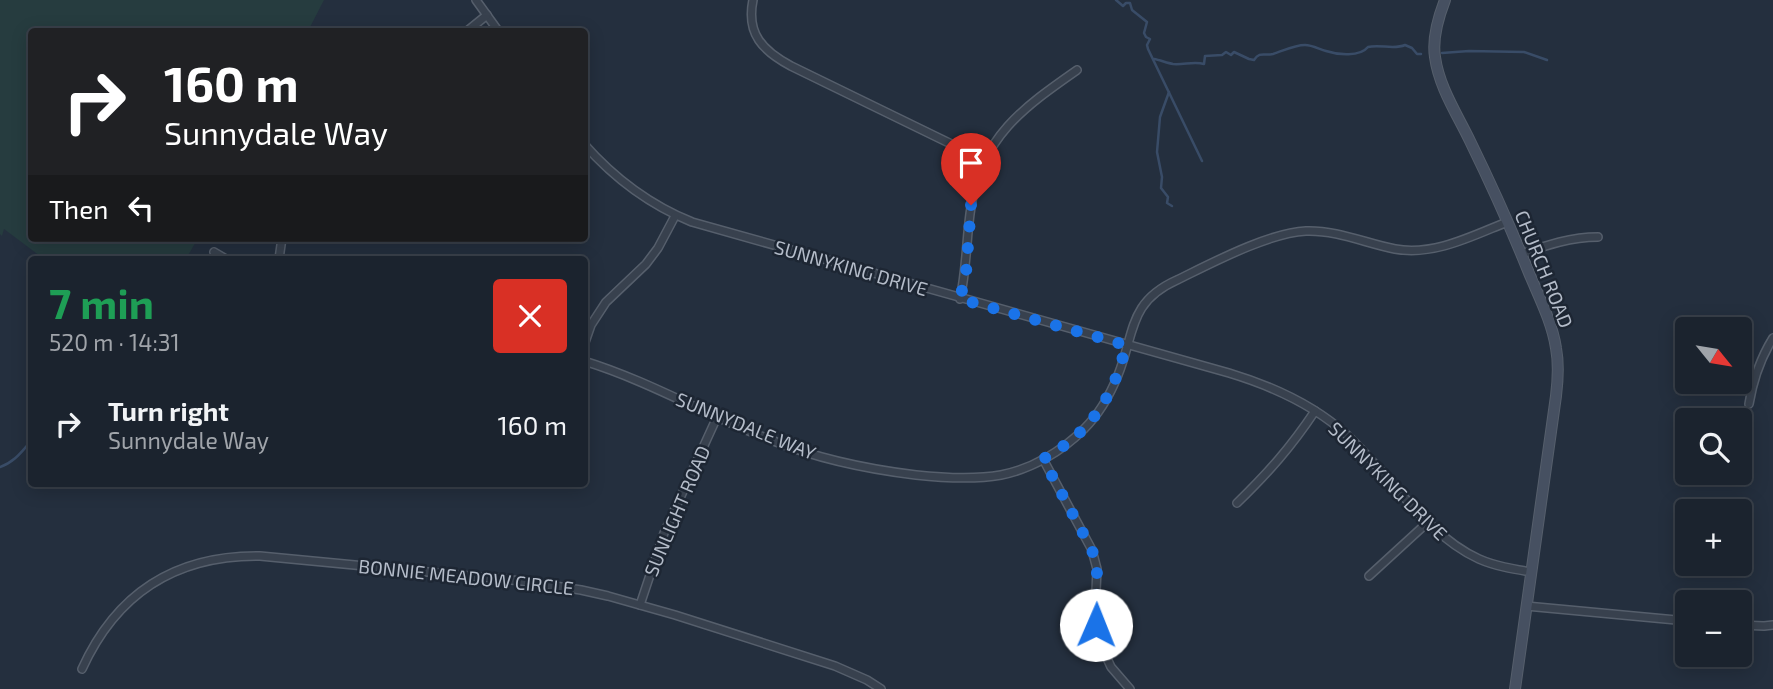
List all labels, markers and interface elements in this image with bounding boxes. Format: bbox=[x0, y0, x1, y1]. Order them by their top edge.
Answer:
text: 160 m bbox=[164, 53, 299, 112]
icon: right bbox=[49, 56, 140, 147]
text: Sunnydale Way bbox=[164, 113, 388, 151]
pin bbox=[941, 133, 1001, 205]
icon: arrive bbox=[952, 144, 990, 182]
icon: left bbox=[122, 189, 160, 227]
text: Then bbox=[49, 193, 108, 224]
street label: CHURCH ROAD bbox=[1510, 207, 1578, 331]
street label: SUNNYKING DRIVE bbox=[772, 235, 930, 300]
text: 7 min bbox=[49, 277, 154, 327]
button: close bbox=[493, 279, 567, 353]
north arrow bbox=[1675, 317, 1752, 394]
map controls bbox=[1675, 317, 1752, 667]
text: 520 m · 14:31 bbox=[49, 328, 180, 356]
street label: SUNNYDALE WAY bbox=[673, 387, 820, 464]
text: Turn right bbox=[108, 395, 229, 426]
icon: right bbox=[49, 405, 87, 443]
button: search bbox=[1675, 408, 1752, 485]
text: 160 m bbox=[498, 409, 567, 440]
street label: SUNNYKING DRIVE bbox=[1324, 417, 1452, 545]
text: Sunnydale Way bbox=[108, 426, 269, 454]
street label: SUNLIGHT ROAD bbox=[639, 442, 714, 580]
button: + bbox=[1675, 499, 1752, 576]
street label: BONNIE MEADOW CIRCLE bbox=[357, 554, 575, 599]
position arrow bbox=[1059, 588, 1133, 662]
button: − bbox=[1675, 590, 1752, 667]

